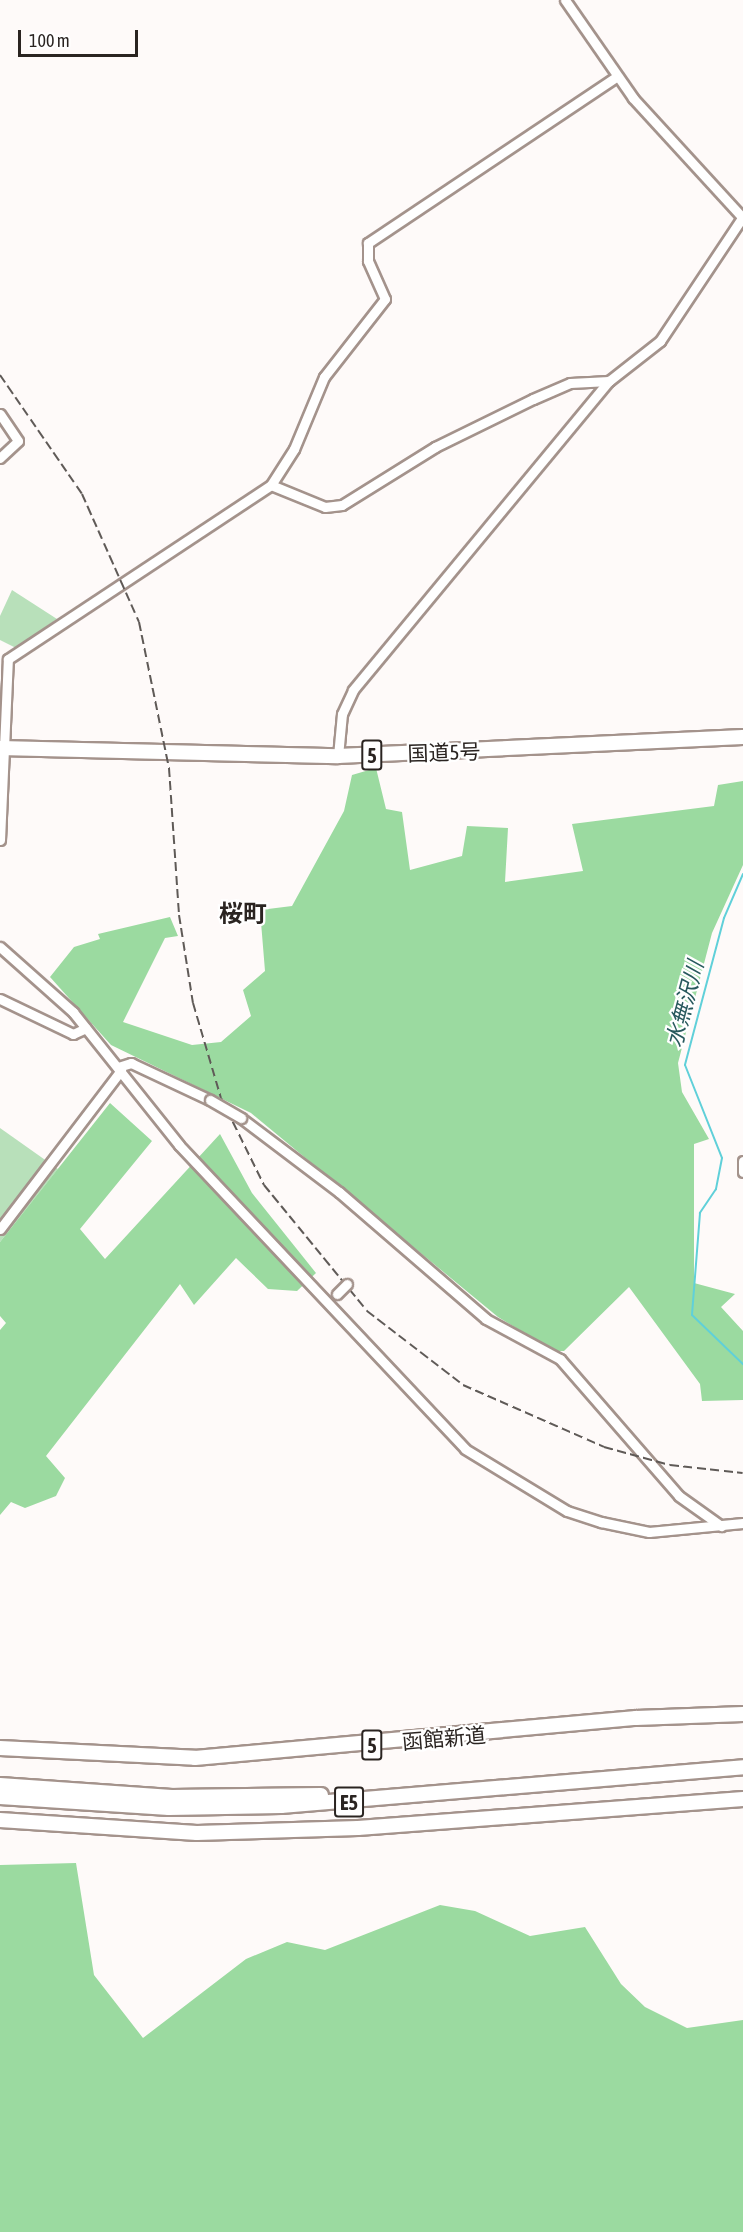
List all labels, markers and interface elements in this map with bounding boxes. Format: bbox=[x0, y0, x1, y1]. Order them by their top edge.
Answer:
scale bar bbox=[21, 18, 141, 56]
text: 100 m bbox=[29, 30, 70, 51]
road number: 5 bbox=[360, 738, 384, 772]
street label: 国道5号 bbox=[407, 738, 481, 766]
district label: 桜町 bbox=[219, 900, 267, 928]
water label: 水無沢川 bbox=[661, 958, 709, 1050]
street label: 函館新道 bbox=[401, 1722, 487, 1754]
road number: 5 bbox=[360, 1728, 384, 1762]
road number: E5 bbox=[334, 1785, 364, 1819]

